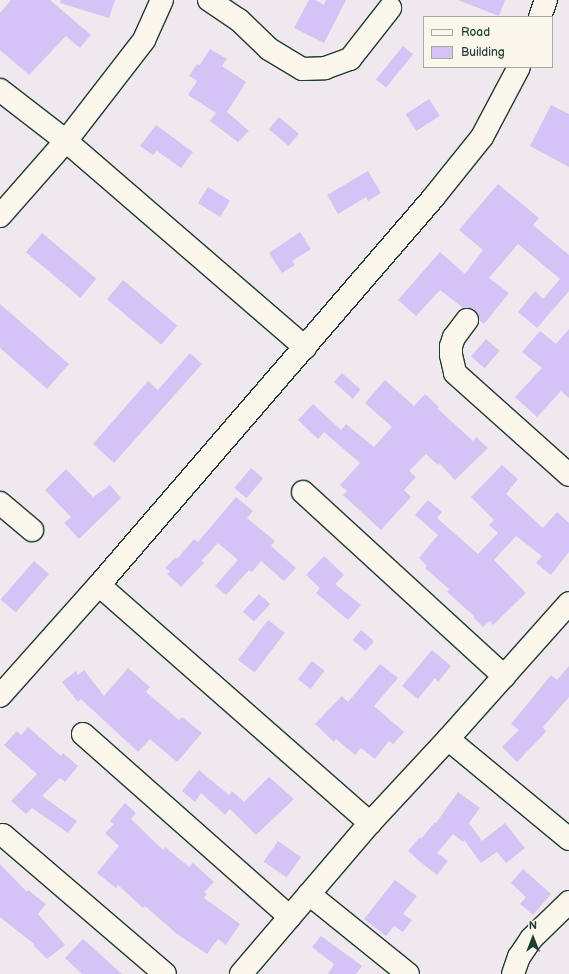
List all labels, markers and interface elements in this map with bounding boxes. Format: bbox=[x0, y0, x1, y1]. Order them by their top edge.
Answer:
legend bbox=[423, 16, 553, 68]
text: Road bbox=[461, 25, 490, 40]
text: Building bbox=[461, 45, 505, 60]
north arrow bbox=[513, 918, 553, 958]
text: N bbox=[529, 919, 537, 932]

